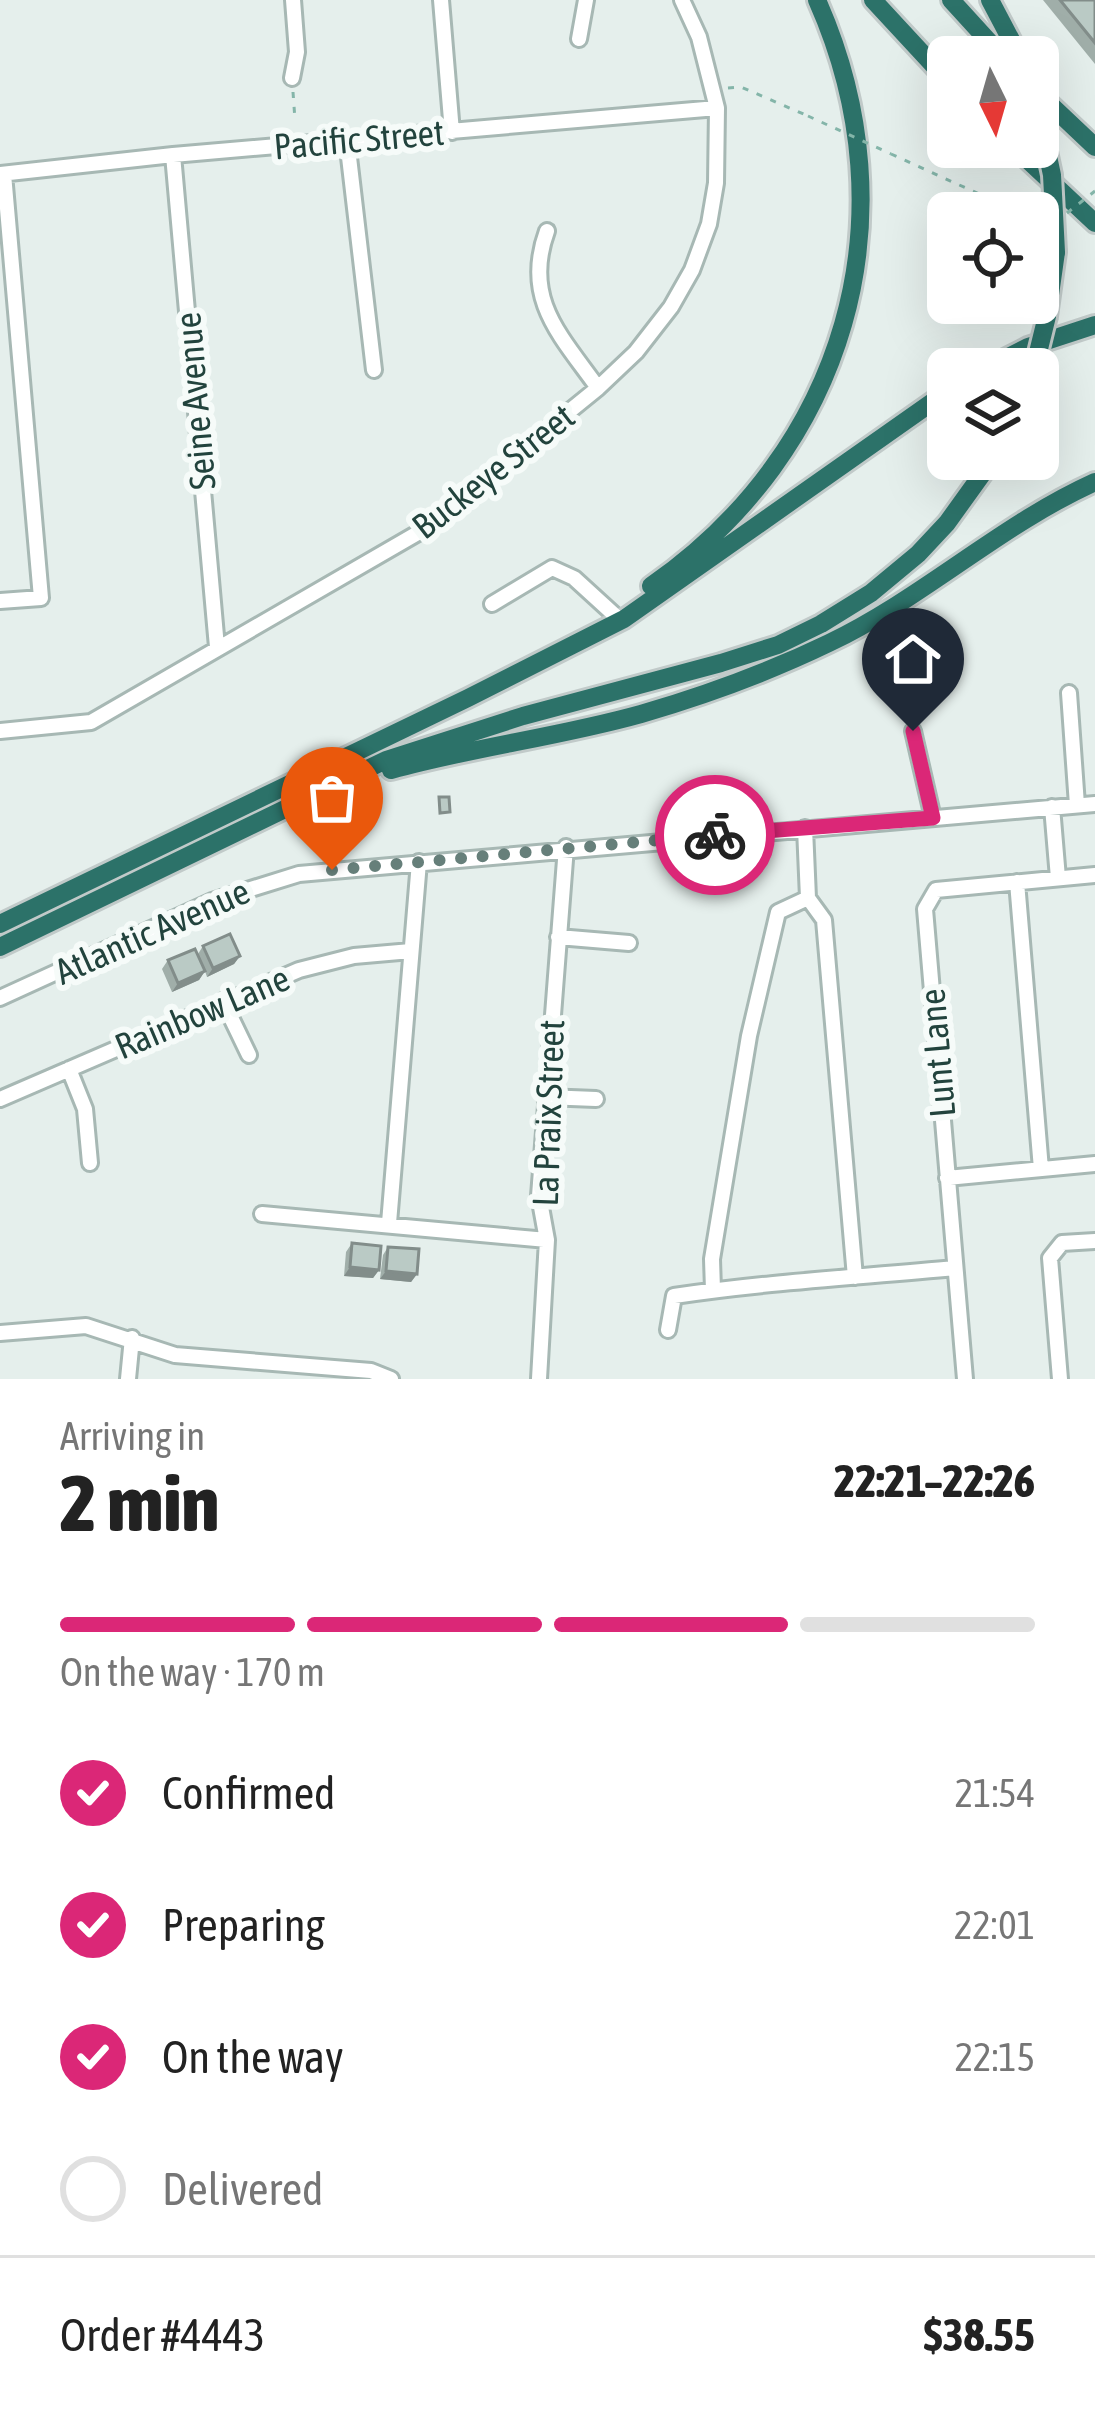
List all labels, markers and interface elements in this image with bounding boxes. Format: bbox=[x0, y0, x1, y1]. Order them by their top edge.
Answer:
north arrow bbox=[927, 36, 1059, 168]
map controls bbox=[927, 36, 1059, 480]
street label: Pacific Street bbox=[272, 111, 446, 167]
button: locate bbox=[927, 192, 1059, 324]
street label: Seine Avenue bbox=[166, 310, 224, 492]
button: layers bbox=[927, 348, 1059, 480]
street label: Buckeye Street bbox=[404, 395, 582, 547]
pin bbox=[862, 608, 964, 731]
icon: home bbox=[880, 626, 946, 692]
pin bbox=[281, 747, 383, 870]
icon: bag bbox=[299, 765, 365, 831]
courier bbox=[655, 775, 775, 895]
icon: bike bbox=[682, 802, 748, 868]
street label: Atlantic Avenue bbox=[48, 869, 256, 993]
street label: Rainbow Lane bbox=[109, 957, 295, 1067]
street label: Lunt Lane bbox=[910, 987, 964, 1119]
street label: La Praix Street bbox=[524, 1019, 572, 1207]
text: Arriving in bbox=[60, 1414, 205, 1458]
text: 22:21–22:26 bbox=[834, 1455, 1035, 1507]
text: 2 min bbox=[60, 1458, 219, 1548]
text: On the way · 170 m bbox=[60, 1650, 325, 1694]
icon: check bbox=[60, 1760, 126, 1826]
text: Confirmed bbox=[162, 1767, 335, 1819]
text: 21:54 bbox=[955, 1771, 1035, 1815]
icon: check bbox=[60, 1892, 126, 1958]
text: Preparing bbox=[162, 1899, 325, 1951]
text: 22:01 bbox=[954, 1903, 1035, 1947]
icon: check bbox=[60, 2024, 126, 2090]
text: On the way bbox=[162, 2031, 344, 2083]
text: 22:15 bbox=[955, 2035, 1035, 2079]
text: Delivered bbox=[162, 2163, 323, 2215]
text: Order #4443 bbox=[60, 2309, 265, 2361]
text: $38.55 bbox=[923, 2309, 1035, 2361]

